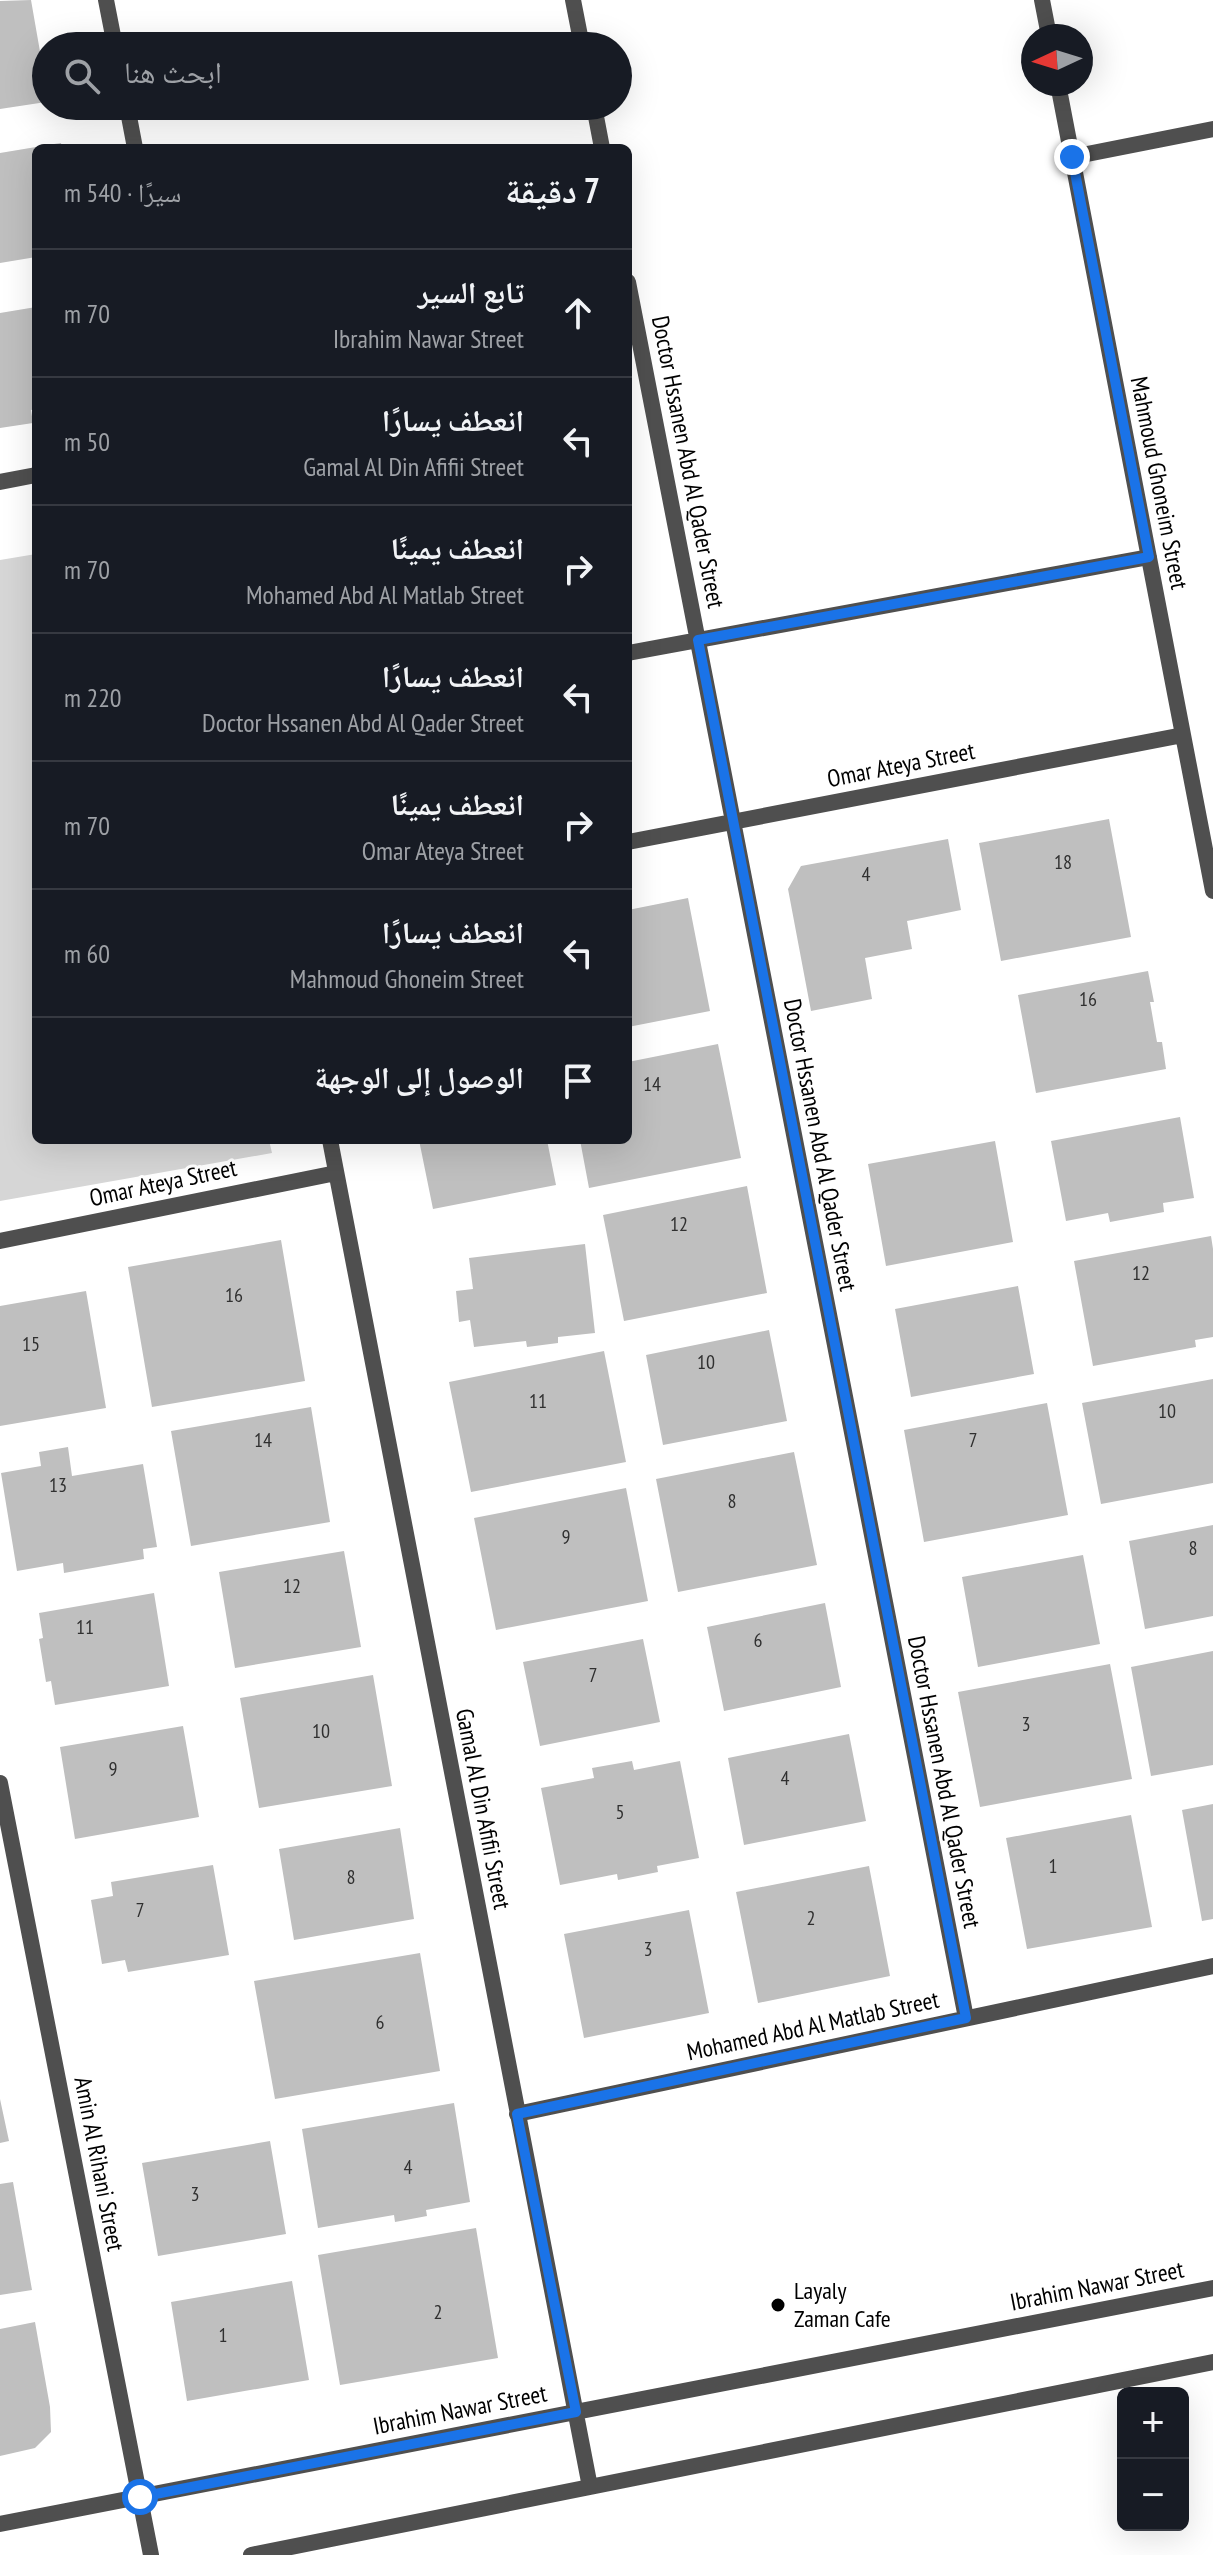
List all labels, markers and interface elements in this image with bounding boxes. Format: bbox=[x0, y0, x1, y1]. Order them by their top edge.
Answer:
north arrow bbox=[1021, 24, 1093, 96]
search box bbox=[32, 32, 632, 120]
text: ابحث هنا bbox=[124, 52, 222, 91]
icon: search bbox=[60, 54, 104, 98]
route end bbox=[1054, 139, 1090, 175]
text: 7 دقيقة bbox=[505, 168, 600, 212]
text: سيرًا · 540 m bbox=[64, 176, 181, 209]
text: تابع السير bbox=[418, 272, 524, 311]
icon: ahead bbox=[556, 291, 600, 335]
text: 70 m bbox=[64, 297, 110, 330]
street label: Doctor Hssanen Abd Al Qader Street bbox=[645, 313, 732, 611]
text: Ibrahim Nawar Street bbox=[333, 322, 524, 355]
street label: Mahmoud Ghoneim Street bbox=[1124, 374, 1195, 592]
text: انعطف يسارًا bbox=[382, 400, 524, 439]
icon: left bbox=[556, 419, 600, 463]
text: 50 m bbox=[64, 425, 110, 458]
text: Gamal Al Din Afifii Street bbox=[303, 450, 524, 483]
text: انعطف يمينًا bbox=[391, 528, 524, 567]
icon: right bbox=[556, 547, 600, 591]
text: 70 m bbox=[64, 553, 110, 586]
text: Mohamed Abd Al Matlab Street bbox=[246, 578, 524, 611]
text: انعطف يسارًا bbox=[382, 656, 524, 695]
icon: left bbox=[556, 675, 600, 719]
text: 220 m bbox=[64, 681, 122, 714]
text: Doctor Hssanen Abd Al Qader Street bbox=[202, 706, 524, 739]
street label: Omar Ateya Street bbox=[824, 735, 978, 794]
text: انعطف يمينًا bbox=[391, 784, 524, 823]
icon: right bbox=[556, 803, 600, 847]
text: 70 m bbox=[64, 809, 110, 842]
text: Omar Ateya Street bbox=[362, 834, 524, 867]
house number: 18 bbox=[1054, 849, 1072, 875]
house number: 4 bbox=[862, 861, 871, 887]
text: انعطف يسارًا bbox=[382, 912, 524, 951]
icon: left bbox=[556, 931, 600, 975]
text: 60 m bbox=[64, 937, 110, 970]
text: Mahmoud Ghoneim Street bbox=[290, 962, 524, 995]
house number: 16 bbox=[1079, 986, 1097, 1012]
street label: Doctor Hssanen Abd Al Qader Street bbox=[777, 996, 864, 1294]
text: الوصول إلى الوجهة bbox=[314, 1057, 524, 1096]
icon: arrive bbox=[556, 1059, 600, 1103]
house number: 14 bbox=[643, 1071, 661, 1097]
street label: Omar Ateya Street bbox=[86, 1152, 240, 1213]
house number: 12 bbox=[670, 1211, 688, 1237]
house number: 12 bbox=[1132, 1260, 1150, 1286]
house number: 16 bbox=[225, 1282, 243, 1308]
house number: 15 bbox=[22, 1331, 40, 1357]
house number: 10 bbox=[697, 1349, 715, 1375]
house number: 11 bbox=[529, 1388, 547, 1414]
house number: 10 bbox=[1158, 1398, 1176, 1424]
house number: 14 bbox=[254, 1427, 272, 1453]
house number: 7 bbox=[969, 1427, 978, 1453]
house number: 13 bbox=[49, 1472, 67, 1498]
house number: 8 bbox=[728, 1488, 737, 1514]
house number: 9 bbox=[562, 1524, 571, 1550]
house number: 8 bbox=[1189, 1535, 1198, 1561]
house number: 12 bbox=[283, 1573, 301, 1599]
house number: 11 bbox=[76, 1614, 94, 1640]
house number: 6 bbox=[754, 1627, 763, 1653]
street label: Doctor Hssanen Abd Al Qader Street bbox=[901, 1633, 988, 1931]
house number: 7 bbox=[589, 1662, 598, 1688]
street label: Gamal Al Din Afifii Street bbox=[449, 1706, 518, 1912]
house number: 3 bbox=[1022, 1711, 1031, 1737]
house number: 10 bbox=[312, 1718, 330, 1744]
house number: 9 bbox=[109, 1756, 118, 1782]
house number: 4 bbox=[781, 1765, 790, 1791]
house number: 5 bbox=[616, 1799, 625, 1825]
house number: 1 bbox=[1049, 1853, 1058, 1879]
house number: 8 bbox=[347, 1864, 356, 1890]
house number: 7 bbox=[136, 1897, 145, 1923]
house number: 2 bbox=[807, 1905, 816, 1931]
house number: 3 bbox=[644, 1936, 653, 1962]
street label: Mohamed Abd Al Matlab Street bbox=[684, 1984, 942, 2067]
house number: 6 bbox=[376, 2009, 385, 2035]
street label: Amin Al Rihani Street bbox=[67, 2074, 132, 2254]
house number: 4 bbox=[404, 2154, 413, 2180]
house number: 3 bbox=[191, 2181, 200, 2207]
street label: Ibrahim Nawar Street bbox=[1007, 2253, 1187, 2318]
place label: Layaly Zaman Cafe bbox=[794, 2275, 891, 2334]
marker: Layaly Zaman Cafe bbox=[769, 2296, 787, 2314]
house number: 2 bbox=[434, 2299, 443, 2325]
house number: 1 bbox=[219, 2322, 228, 2348]
street label: Ibrahim Nawar Street bbox=[370, 2377, 550, 2442]
map controls bbox=[1117, 2387, 1189, 2531]
button: + bbox=[1117, 2387, 1189, 2459]
button: − bbox=[1117, 2459, 1189, 2531]
route start bbox=[122, 2479, 158, 2515]

